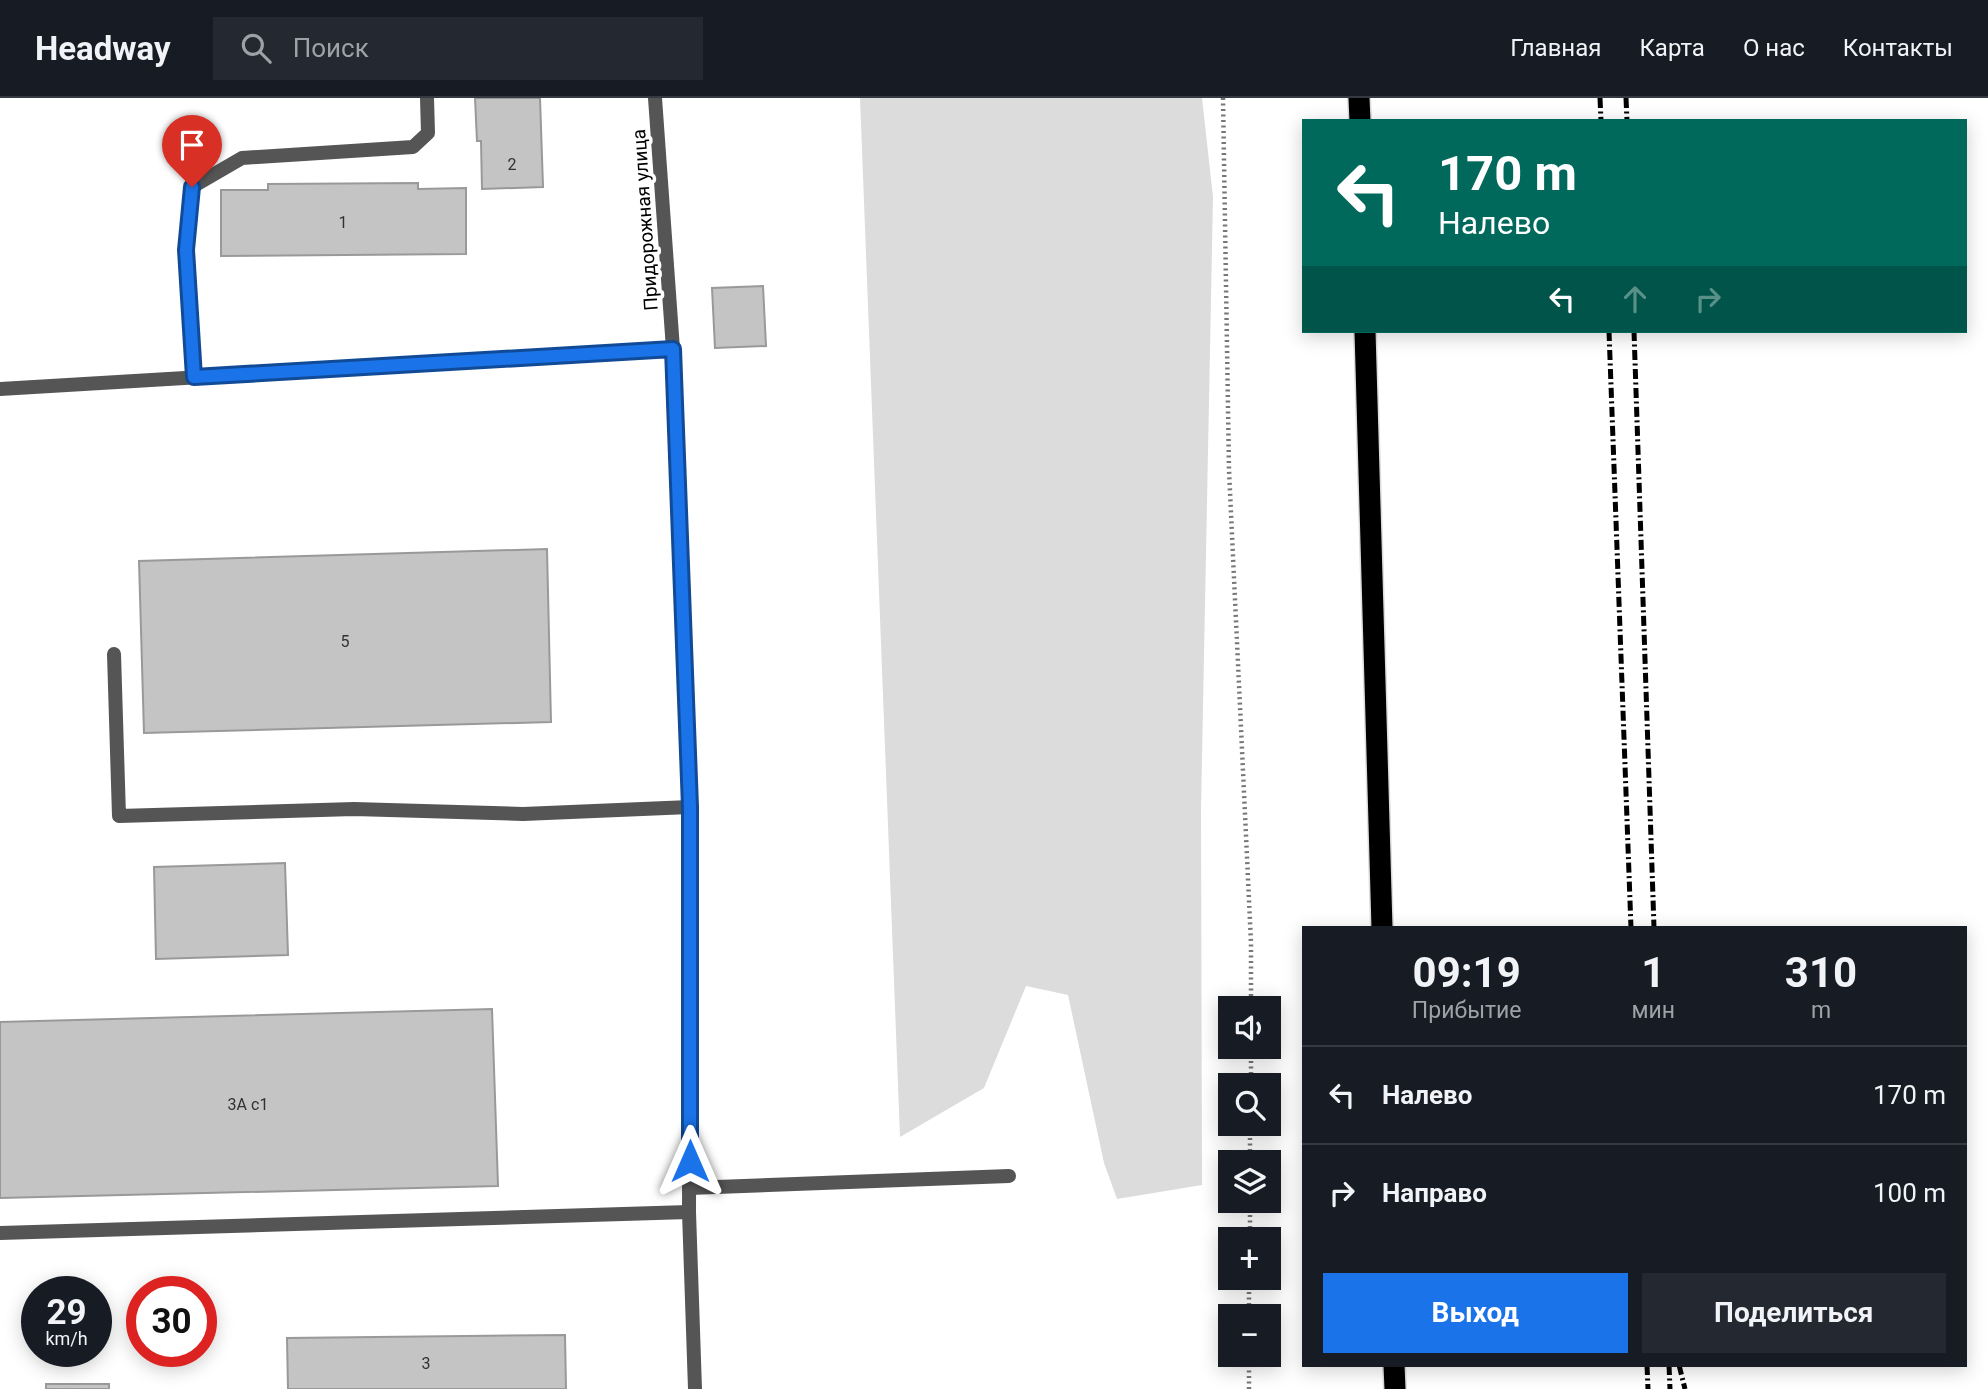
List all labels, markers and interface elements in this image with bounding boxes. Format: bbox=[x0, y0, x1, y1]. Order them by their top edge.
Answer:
search box bbox=[213, 17, 703, 80]
text: Headway bbox=[35, 29, 171, 68]
icon: search bbox=[237, 29, 275, 67]
text: Поиск bbox=[293, 33, 369, 63]
text: Главная bbox=[1510, 34, 1601, 62]
text: Карта bbox=[1639, 34, 1705, 62]
text: О нас bbox=[1743, 34, 1805, 62]
text: Контакты bbox=[1843, 34, 1953, 62]
pin bbox=[162, 115, 222, 187]
icon: arrive bbox=[173, 126, 211, 164]
street label: Придорожная улица bbox=[627, 128, 663, 312]
text: 170 m bbox=[1438, 145, 1577, 202]
icon: left bbox=[1323, 147, 1414, 238]
house number: 2 bbox=[508, 155, 517, 174]
text: Налево bbox=[1438, 204, 1550, 242]
house number: 1 bbox=[339, 213, 348, 232]
icon: left bbox=[1543, 280, 1581, 318]
icon: ahead bbox=[1616, 280, 1654, 318]
icon: right bbox=[1689, 280, 1727, 318]
house number: 5 bbox=[341, 632, 350, 651]
text: 09:19 bbox=[1413, 948, 1521, 997]
text: 1 bbox=[1641, 948, 1665, 997]
text: 310 bbox=[1785, 948, 1857, 997]
map controls bbox=[1218, 996, 1281, 1367]
button: sound bbox=[1218, 996, 1281, 1059]
text: Прибытие bbox=[1412, 997, 1522, 1024]
text: мин bbox=[1631, 997, 1675, 1024]
text: m bbox=[1811, 997, 1831, 1024]
button: search bbox=[1218, 1073, 1281, 1136]
icon: left bbox=[1323, 1076, 1361, 1114]
text: Налево bbox=[1382, 1080, 1472, 1110]
text: 170 m bbox=[1873, 1080, 1946, 1110]
house number: 3А с1 bbox=[228, 1095, 268, 1114]
position arrow bbox=[653, 1124, 727, 1198]
button: layers bbox=[1218, 1150, 1281, 1213]
icon: right bbox=[1323, 1174, 1361, 1212]
text: Направо bbox=[1382, 1178, 1487, 1208]
text: 100 m bbox=[1873, 1178, 1946, 1208]
button: + bbox=[1218, 1227, 1281, 1290]
button: Выход bbox=[1323, 1273, 1628, 1353]
button: Поделиться bbox=[1642, 1273, 1946, 1353]
speed limit sign: 30 bbox=[126, 1276, 217, 1367]
text: 29 bbox=[46, 1292, 87, 1333]
button: − bbox=[1218, 1304, 1281, 1367]
text: km/h bbox=[45, 1328, 88, 1349]
house number: 3 bbox=[422, 1354, 431, 1373]

